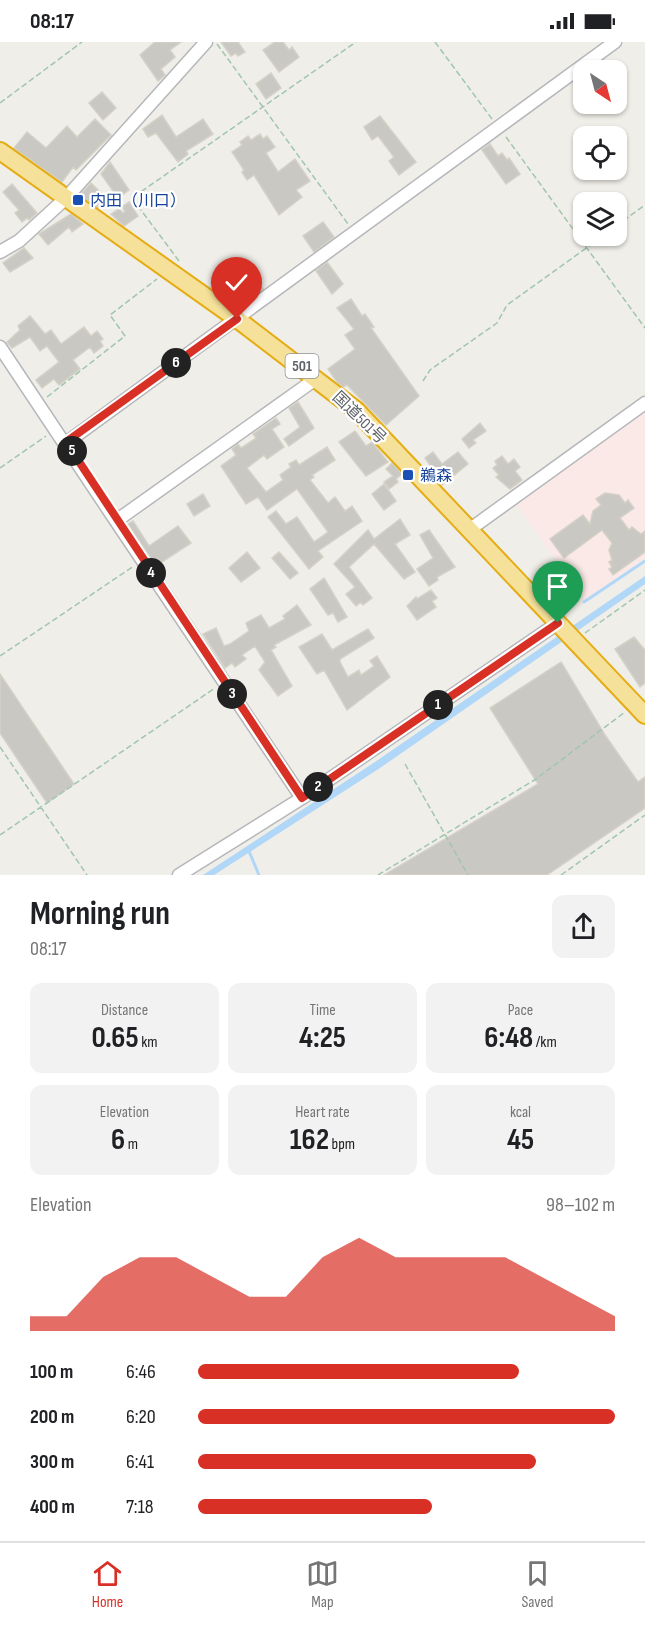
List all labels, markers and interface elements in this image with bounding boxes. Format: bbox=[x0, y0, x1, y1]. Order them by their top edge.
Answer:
text: 08:17 bbox=[30, 8, 74, 35]
north arrow bbox=[573, 60, 627, 114]
map controls bbox=[573, 60, 627, 246]
button: locate bbox=[573, 126, 627, 180]
place label: 内田（川口） bbox=[90, 192, 186, 211]
button: layers bbox=[573, 192, 627, 246]
marker: 内田（川口） bbox=[71, 193, 85, 207]
pin bbox=[211, 257, 262, 319]
icon: check bbox=[220, 266, 253, 299]
pin: 6 bbox=[161, 348, 191, 378]
text: 6 bbox=[172, 353, 180, 372]
road number: 501 bbox=[286, 354, 318, 378]
street label: 国道501号 bbox=[328, 388, 390, 448]
pin: 5 bbox=[57, 436, 87, 466]
text: 5 bbox=[68, 441, 76, 460]
place label: 鵜森 bbox=[420, 467, 452, 486]
marker: 鵜森 bbox=[401, 468, 415, 482]
pin: 4 bbox=[136, 558, 166, 588]
pin bbox=[532, 561, 583, 623]
text: 4 bbox=[147, 563, 155, 582]
icon: arrive bbox=[541, 570, 574, 603]
pin: 3 bbox=[217, 679, 247, 709]
text: 3 bbox=[228, 684, 236, 703]
pin: 1 bbox=[423, 690, 453, 720]
text: 1 bbox=[435, 695, 441, 714]
pin: 2 bbox=[303, 772, 333, 802]
text: 2 bbox=[314, 777, 322, 796]
text: Morning run bbox=[30, 894, 170, 934]
button: share bbox=[552, 895, 615, 958]
text: 08:17 bbox=[30, 937, 66, 961]
text: Distance bbox=[101, 1001, 148, 1020]
text: Time bbox=[309, 1001, 336, 1020]
text: Pace bbox=[508, 1001, 533, 1020]
text: 0.65 bbox=[91, 1020, 139, 1056]
text: 4:25 bbox=[299, 1020, 346, 1056]
text: 6:48 bbox=[484, 1020, 533, 1056]
text: km bbox=[139, 1033, 158, 1052]
text: /km bbox=[533, 1033, 557, 1052]
text: Elevation bbox=[100, 1103, 149, 1122]
text: Heart rate bbox=[295, 1103, 350, 1122]
text: kcal bbox=[510, 1103, 531, 1122]
text: 6 bbox=[111, 1122, 125, 1158]
text: 162 bbox=[290, 1122, 329, 1158]
text: 45 bbox=[507, 1122, 534, 1158]
text: m bbox=[125, 1135, 138, 1154]
text: bpm bbox=[329, 1135, 355, 1154]
text: Elevation bbox=[30, 1193, 92, 1217]
text: 98–102 m bbox=[546, 1193, 615, 1217]
text: 100 m bbox=[30, 1360, 73, 1384]
text: 6:46 bbox=[126, 1360, 156, 1384]
text: 200 m bbox=[30, 1405, 74, 1429]
text: 6:20 bbox=[126, 1405, 156, 1429]
text: 300 m bbox=[30, 1450, 74, 1474]
text: 6:41 bbox=[126, 1450, 154, 1474]
text: 400 m bbox=[30, 1495, 75, 1519]
text: 7:18 bbox=[126, 1495, 153, 1519]
tab: Home bbox=[91, 1557, 124, 1612]
tab: Map bbox=[306, 1557, 339, 1612]
tab: Saved bbox=[521, 1557, 554, 1612]

